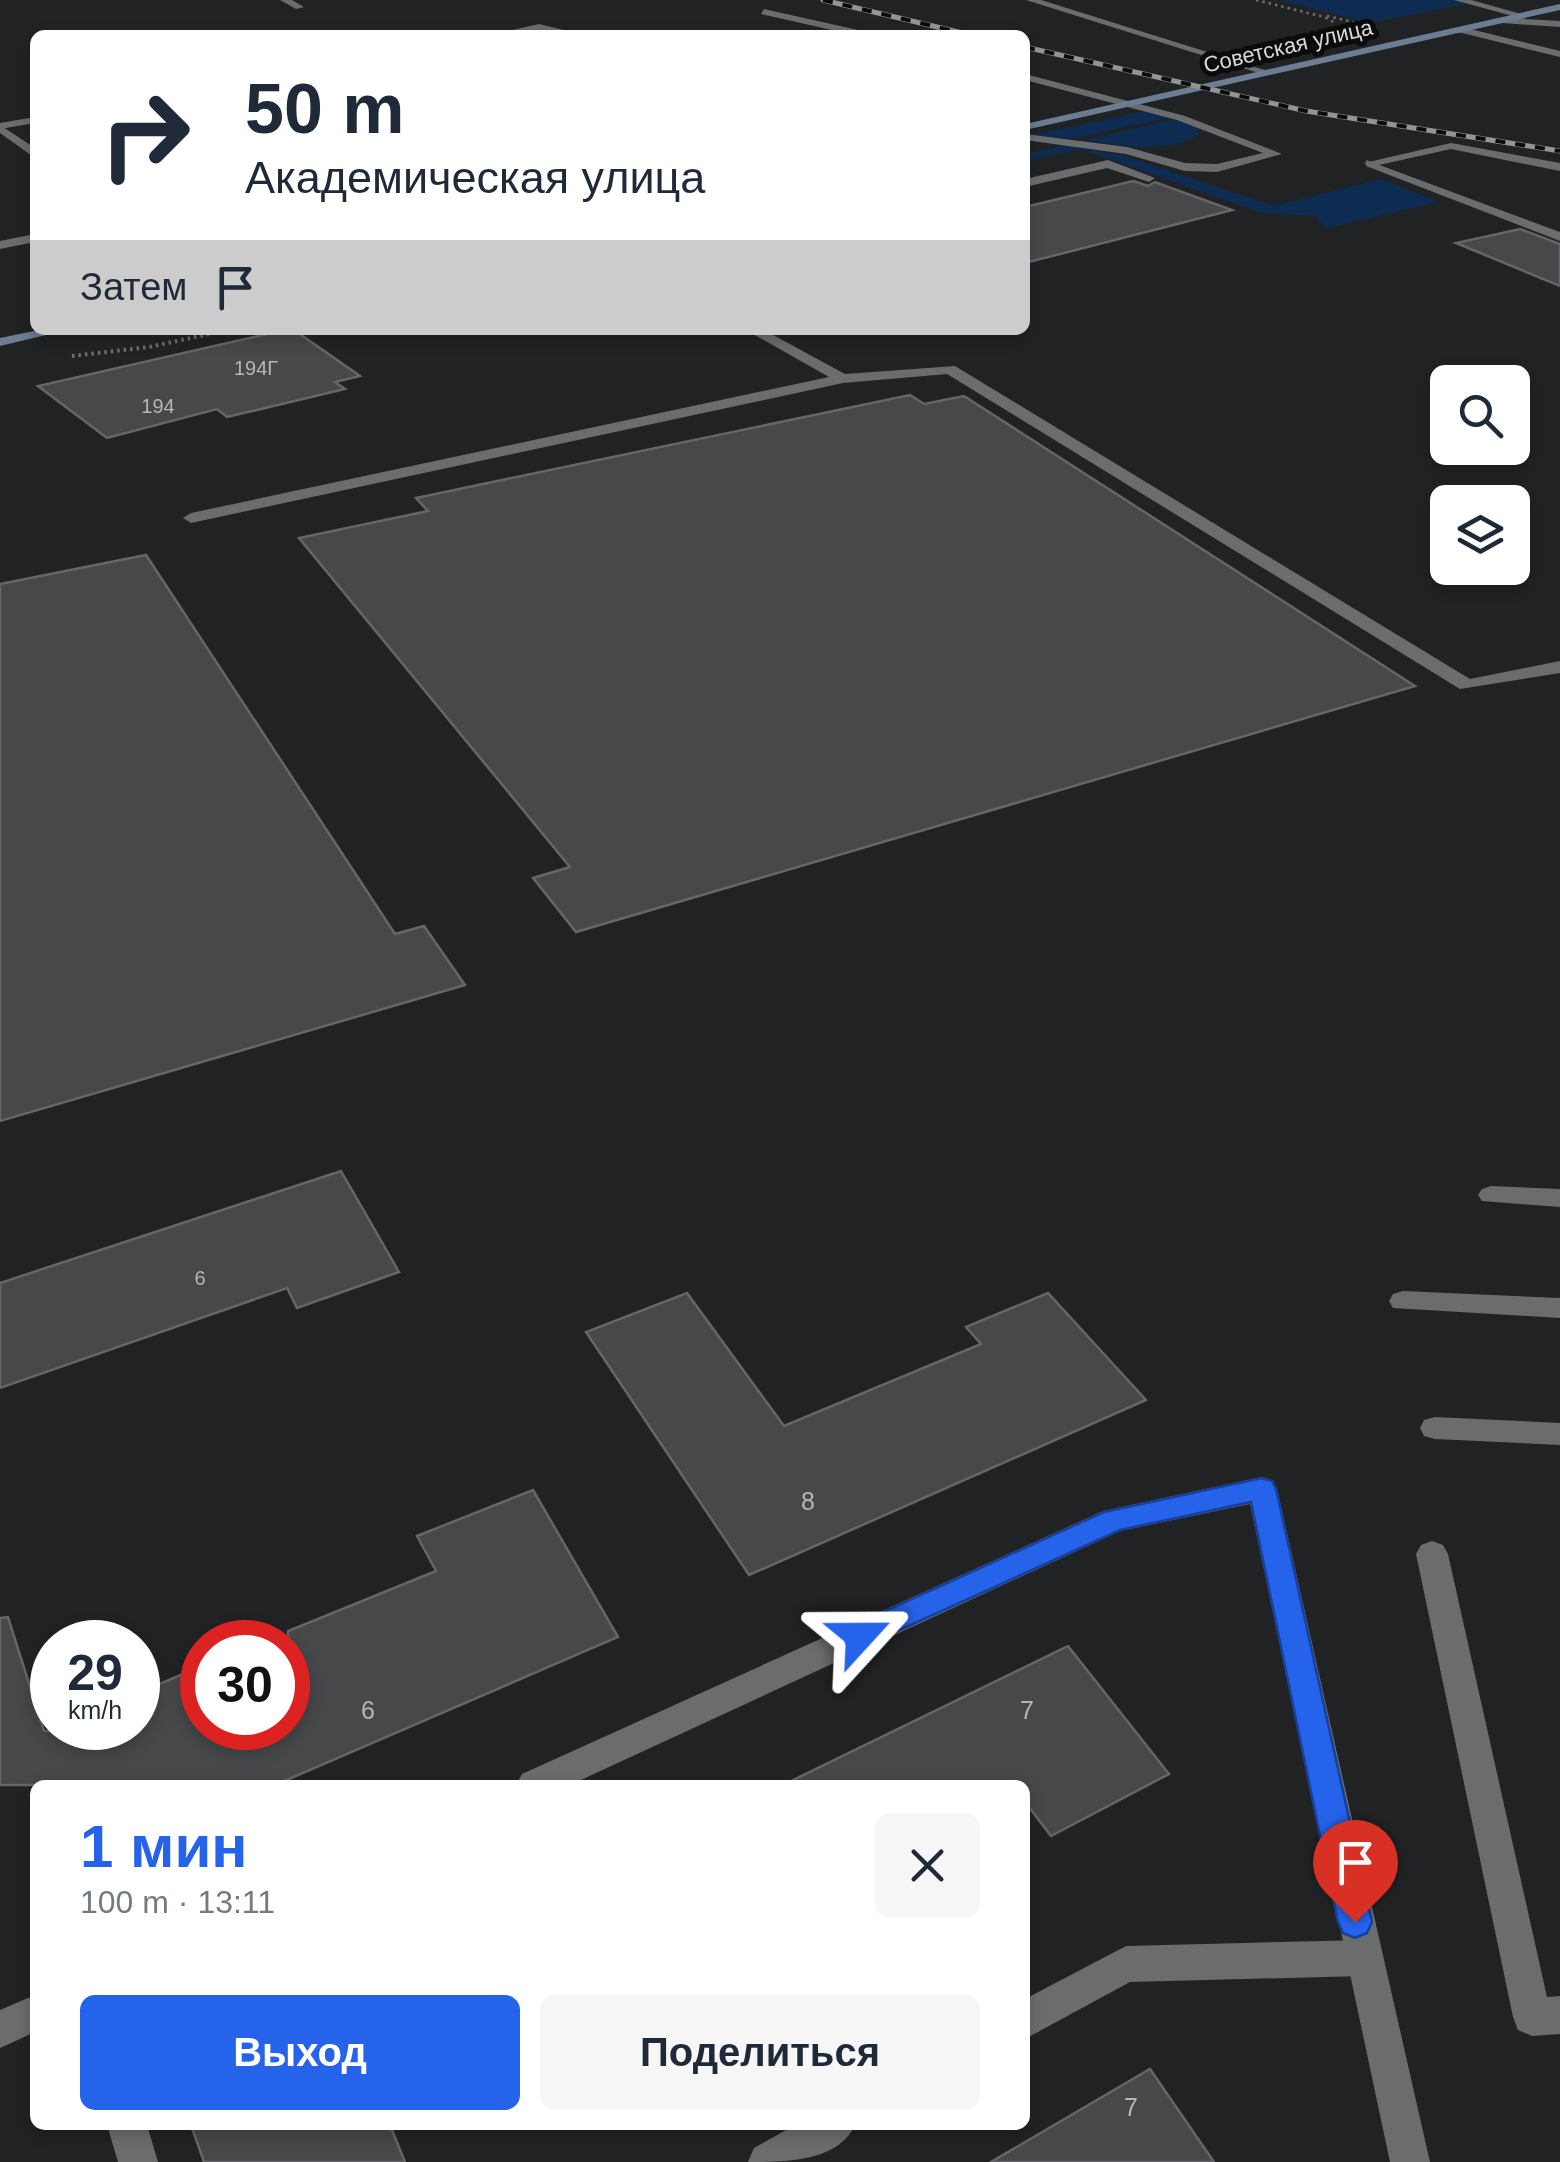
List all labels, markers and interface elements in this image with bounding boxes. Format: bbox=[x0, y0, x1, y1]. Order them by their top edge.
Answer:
street label: Советская улица bbox=[1201, 14, 1376, 78]
icon: right bbox=[80, 70, 210, 200]
text: 50 m bbox=[245, 70, 405, 148]
text: Академическая улица bbox=[245, 152, 705, 203]
icon: arrive bbox=[208, 260, 263, 315]
text: Затем bbox=[80, 266, 188, 308]
house number: 194Г bbox=[234, 357, 278, 379]
map controls bbox=[1430, 365, 1530, 585]
button: search bbox=[1430, 365, 1530, 465]
house number: 194 bbox=[141, 395, 175, 417]
button: layers bbox=[1430, 485, 1530, 585]
house number: 6 bbox=[194, 1267, 206, 1289]
house number: 8 bbox=[801, 1487, 815, 1515]
position arrow bbox=[808, 1584, 912, 1688]
speed limit sign: 30 bbox=[180, 1620, 310, 1750]
text: 29 bbox=[67, 1645, 123, 1701]
text: km/h bbox=[68, 1696, 122, 1724]
house number: 6 bbox=[361, 1696, 375, 1724]
house number: 7 bbox=[1020, 1696, 1034, 1724]
text: 1 мин bbox=[80, 1813, 248, 1880]
button: close bbox=[875, 1813, 980, 1918]
pin bbox=[1313, 1820, 1398, 1923]
icon: arrive bbox=[1328, 1835, 1383, 1890]
text: 100 m · 13:11 bbox=[80, 1884, 275, 1920]
button: Выход bbox=[80, 1995, 520, 2110]
button: Поделиться bbox=[540, 1995, 980, 2110]
house number: 7 bbox=[1124, 2093, 1138, 2121]

